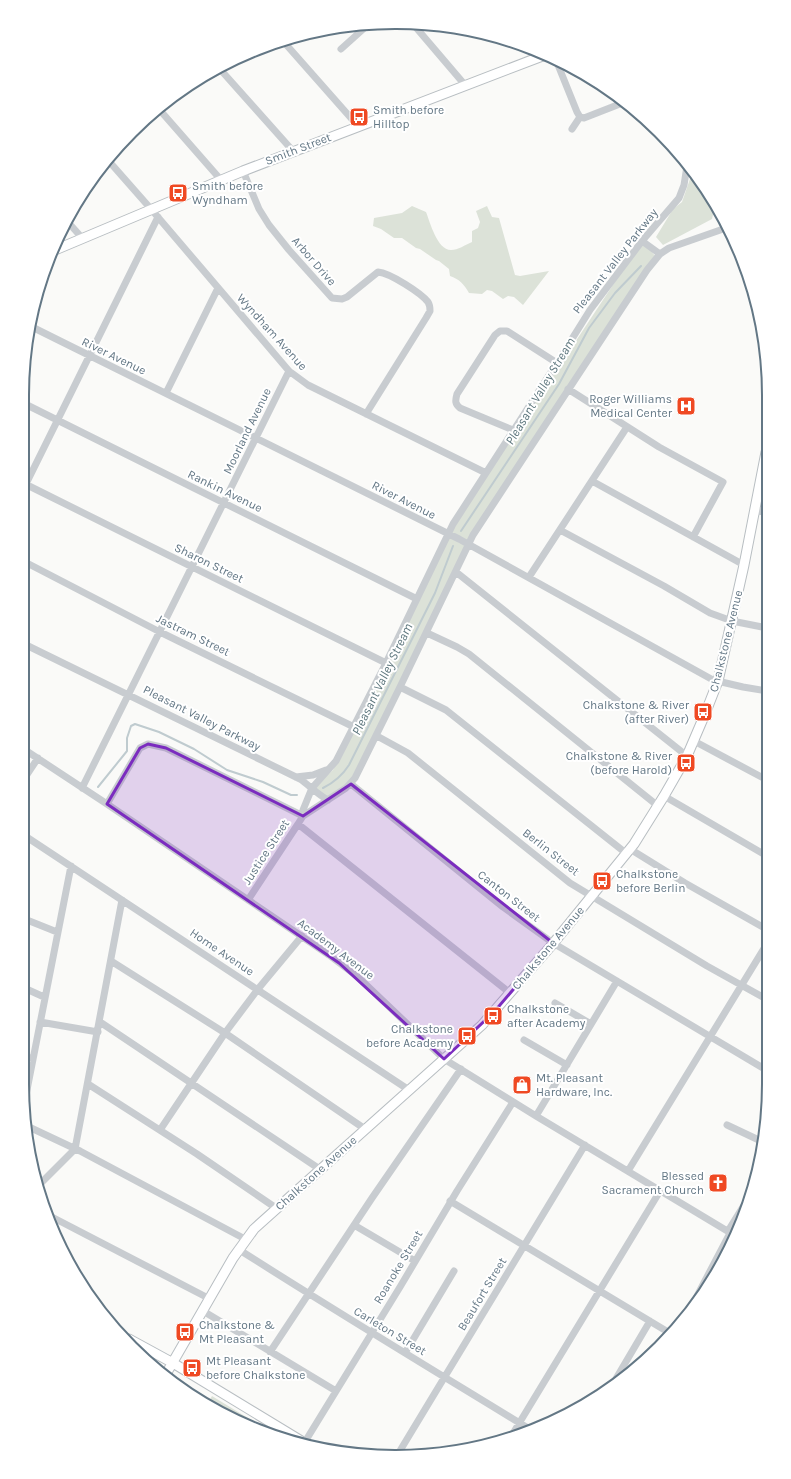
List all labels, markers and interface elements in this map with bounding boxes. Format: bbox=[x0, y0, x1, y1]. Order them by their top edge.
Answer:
place label: Smith before Hilltop bbox=[373, 103, 444, 131]
bus stop icon: Smith before Hilltop bbox=[348, 106, 370, 128]
street label: Smith Street bbox=[263, 130, 333, 168]
place label: Smith before Wyndham bbox=[192, 179, 263, 207]
bus stop icon: Smith before Wyndham bbox=[167, 182, 189, 204]
street label: Pleasant Valley Parkway bbox=[570, 205, 661, 316]
street label: Arbor Drive bbox=[289, 234, 339, 288]
street label: Wyndham Avenue bbox=[234, 291, 310, 373]
street label: River Avenue bbox=[80, 334, 148, 378]
water label: Pleasant Valley Stream bbox=[502, 335, 578, 447]
street label: Moorland Avenue bbox=[220, 386, 274, 476]
place label: Roger Williams Medical Center bbox=[589, 392, 673, 420]
hospital icon: Roger Williams Medical Center bbox=[675, 395, 697, 417]
street label: Rankin Avenue bbox=[185, 467, 265, 515]
street label: River Avenue bbox=[370, 478, 438, 522]
street label: Sharon Street bbox=[172, 540, 246, 586]
street label: Chalkstone Avenue bbox=[707, 589, 745, 693]
street label: Jastram Street bbox=[154, 611, 233, 659]
water label: Pleasant Valley Stream bbox=[348, 621, 416, 737]
street label: Pleasant Valley Parkway bbox=[141, 682, 263, 754]
place label: Chalkstone & River (after River) bbox=[583, 698, 690, 726]
bus stop icon: Chalkstone & River (after River) bbox=[692, 701, 714, 723]
place label: Chalkstone & River (before Harold) bbox=[566, 749, 673, 777]
bus stop icon: Chalkstone & River (before Harold) bbox=[675, 752, 697, 774]
street label: Justice Street bbox=[240, 816, 292, 887]
street label: Berlin Street bbox=[520, 826, 582, 879]
street label: Canton Street bbox=[475, 867, 543, 925]
place label: Chalkstone before Berlin bbox=[616, 867, 685, 895]
bus stop icon: Chalkstone before Berlin bbox=[591, 870, 613, 892]
street label: Chalkstone Avenue bbox=[509, 903, 587, 993]
street label: Academy Avenue bbox=[295, 916, 377, 982]
street label: Home Avenue bbox=[187, 925, 257, 979]
place label: Chalkstone after Academy bbox=[507, 1002, 586, 1030]
bus stop icon: Chalkstone after Academy bbox=[482, 1005, 504, 1027]
place label: Chalkstone before Academy bbox=[366, 1022, 453, 1050]
bus stop icon: Chalkstone before Academy bbox=[456, 1025, 478, 1047]
place label: Mt. Pleasant Hardware, Inc. bbox=[536, 1071, 612, 1099]
shop icon: Mt. Pleasant Hardware, Inc. bbox=[511, 1074, 533, 1096]
street label: Chalkstone Avenue bbox=[273, 1133, 359, 1213]
place label: Blessed Sacrament Church bbox=[601, 1169, 704, 1197]
church icon: Blessed Sacrament Church bbox=[707, 1172, 729, 1194]
street label: Roanoke Street bbox=[371, 1227, 426, 1306]
street label: Beaufort Street bbox=[455, 1254, 510, 1333]
street label: Carleton Street bbox=[351, 1304, 429, 1358]
place label: Chalkstone & Mt Pleasant bbox=[199, 1318, 275, 1346]
bus stop icon: Chalkstone & Mt Pleasant bbox=[174, 1321, 196, 1343]
place label: Mt Pleasant before Chalkstone bbox=[206, 1354, 305, 1382]
bus stop icon: Mt Pleasant before Chalkstone bbox=[181, 1357, 203, 1379]

